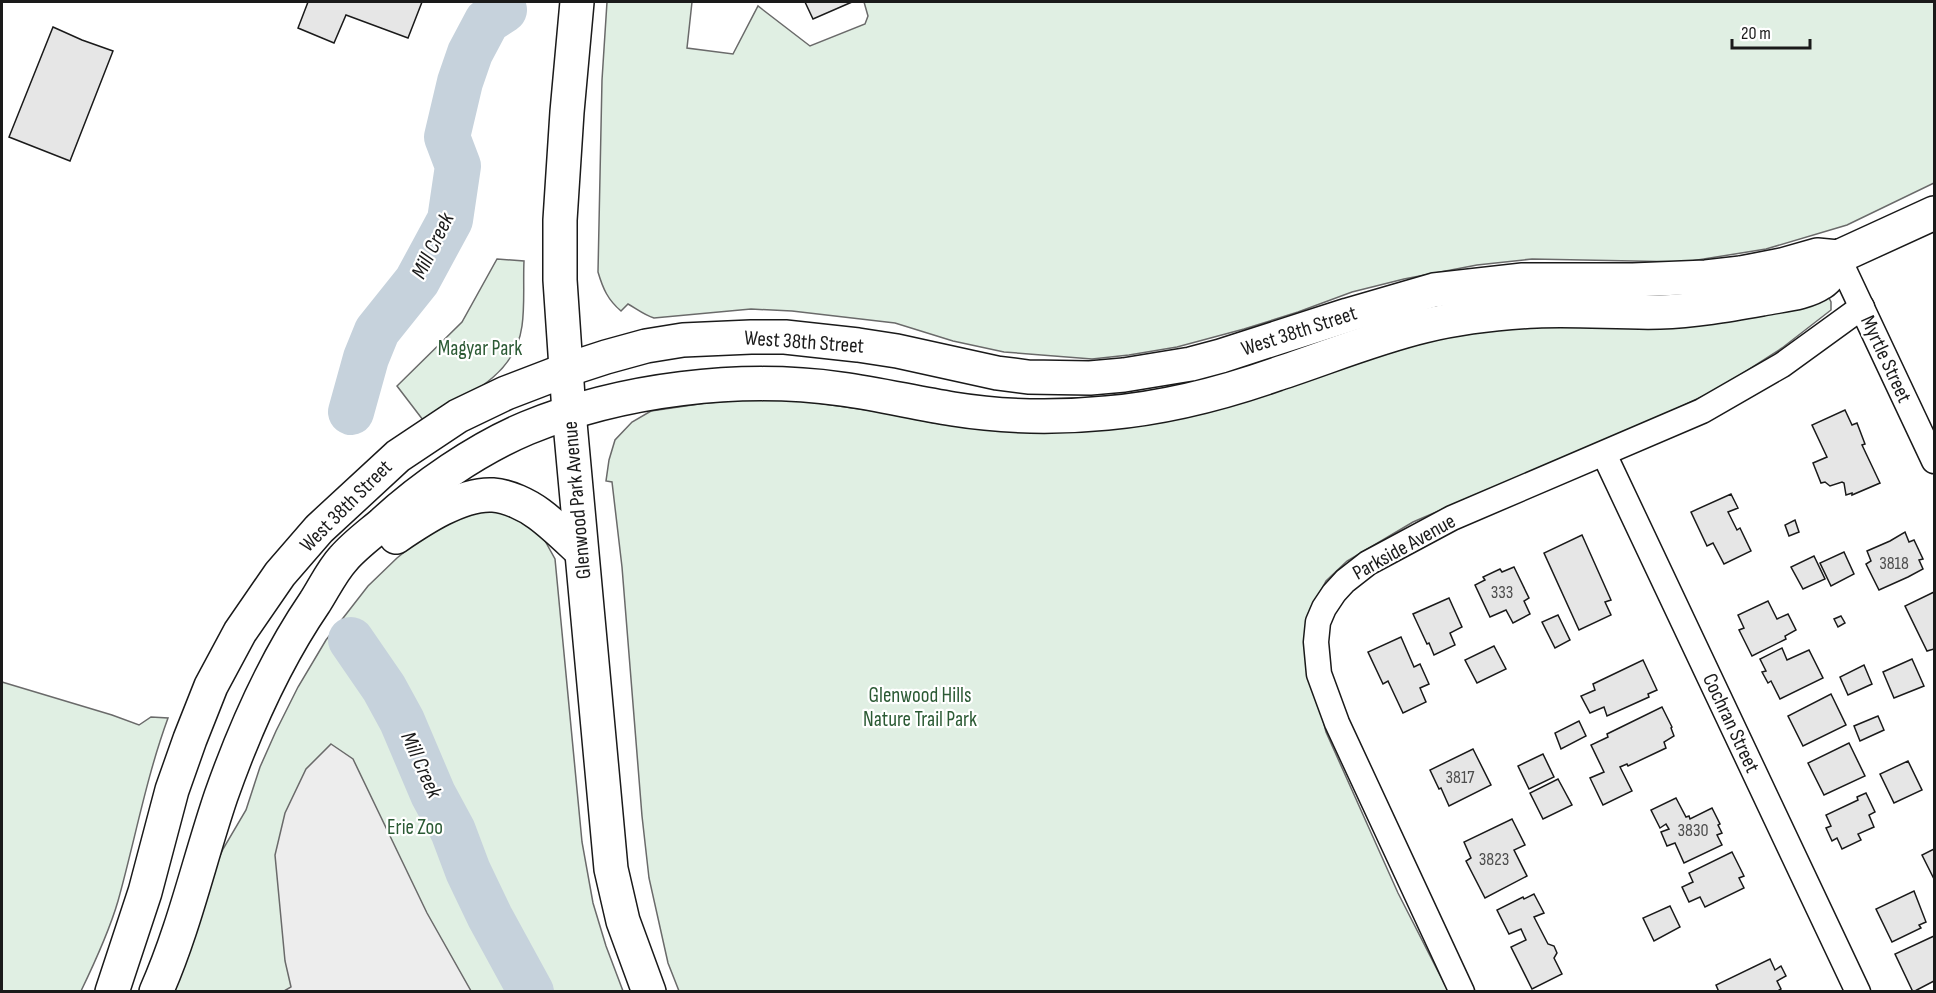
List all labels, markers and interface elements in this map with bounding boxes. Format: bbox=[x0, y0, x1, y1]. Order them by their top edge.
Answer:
scale bar bbox=[1732, 12, 1810, 50]
text: 20 m bbox=[1741, 23, 1771, 44]
water label: Mill Creek bbox=[406, 208, 461, 283]
street label: West 38th Street bbox=[1238, 301, 1360, 361]
street label: Myrtle Street bbox=[1855, 311, 1917, 407]
street label: West 38th Street bbox=[743, 325, 865, 359]
park label: Magyar Park bbox=[438, 336, 522, 361]
street label: Glenwood Park Avenue bbox=[558, 420, 596, 580]
street label: West 38th Street bbox=[295, 455, 397, 557]
street label: Parkside Avenue bbox=[1348, 508, 1460, 586]
house number: 3818 bbox=[1879, 553, 1909, 574]
house number: 333 bbox=[1491, 582, 1513, 603]
street label: Cochran Street bbox=[1697, 669, 1765, 777]
park label: Glenwood Hills Nature Trail Park bbox=[863, 683, 977, 732]
water label: Mill Creek bbox=[394, 728, 448, 803]
house number: 3817 bbox=[1446, 767, 1475, 788]
park label: Erie Zoo bbox=[387, 815, 443, 840]
house number: 3830 bbox=[1678, 820, 1709, 841]
house number: 3823 bbox=[1479, 849, 1509, 870]

